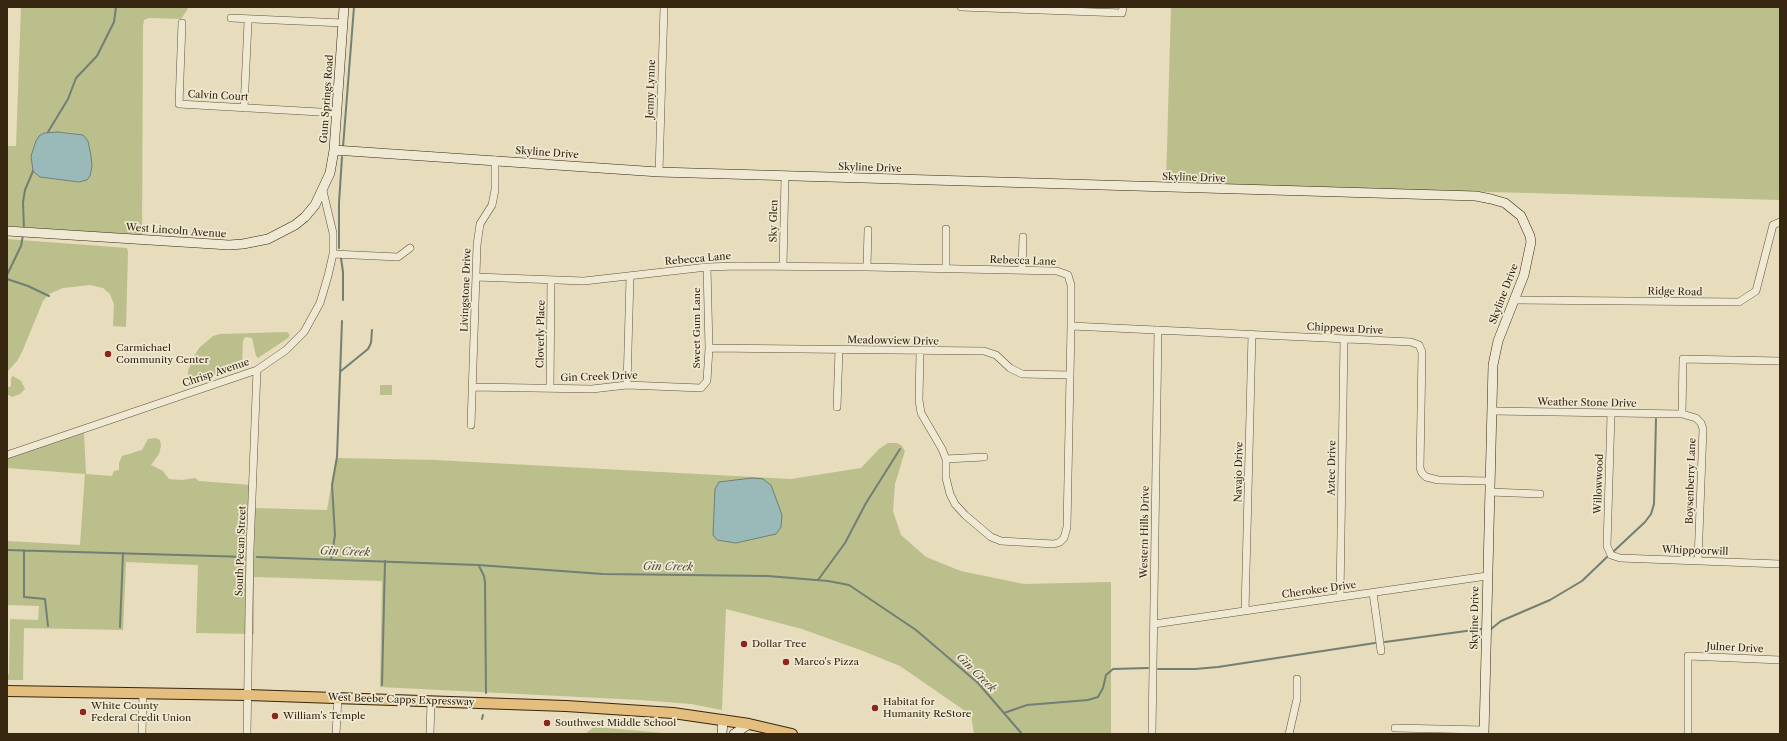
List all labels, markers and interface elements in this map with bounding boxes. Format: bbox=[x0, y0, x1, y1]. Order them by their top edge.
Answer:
street label: Gum Springs Road bbox=[318, 54, 336, 144]
street label: Jenny Lynne bbox=[644, 59, 658, 119]
street label: Calvin Court bbox=[187, 88, 249, 104]
street label: Skyline Drive bbox=[515, 145, 579, 161]
street label: Skyline Drive bbox=[838, 161, 902, 175]
street label: Skyline Drive bbox=[1162, 171, 1226, 185]
street label: Sky Glen bbox=[768, 200, 780, 242]
street label: West Lincoln Avenue bbox=[125, 221, 227, 241]
street label: Livingstone Drive bbox=[459, 248, 473, 332]
street label: Rebecca Lane bbox=[664, 250, 732, 268]
street label: Rebecca Lane bbox=[989, 254, 1057, 268]
street label: Skyline Drive bbox=[1487, 262, 1521, 326]
street label: Ridge Road bbox=[1648, 286, 1702, 298]
street label: Sweet Gum Lane bbox=[691, 287, 703, 369]
street label: Cloverly Place bbox=[534, 300, 548, 368]
street label: Chippewa Drive bbox=[1306, 321, 1384, 337]
street label: Meadowview Drive bbox=[847, 334, 939, 348]
place label: Carmichael Community Center bbox=[116, 342, 209, 366]
marker: Carmichael Community Center bbox=[103, 349, 113, 359]
street label: Chrisp Avenue bbox=[181, 356, 251, 390]
street label: Gin Creek Drive bbox=[560, 370, 638, 384]
street label: Weather Stone Drive bbox=[1537, 396, 1637, 410]
street label: Boysenberry Lane bbox=[1683, 438, 1699, 524]
street label: Aztec Drive bbox=[1326, 440, 1338, 496]
street label: Navajo Drive bbox=[1232, 441, 1246, 503]
street label: Willowwood bbox=[1592, 454, 1606, 514]
street label: Western Hills Drive bbox=[1138, 485, 1152, 579]
street label: South Pecan Street bbox=[233, 506, 249, 596]
street label: Whippoorwill bbox=[1662, 544, 1728, 558]
water label: Gin Creek bbox=[320, 545, 370, 559]
water label: Gin Creek bbox=[643, 560, 693, 574]
street label: Cherokee Drive bbox=[1281, 579, 1357, 601]
street label: Skyline Drive bbox=[1468, 586, 1482, 650]
place label: Dollar Tree bbox=[752, 638, 806, 650]
marker: Dollar Tree bbox=[739, 639, 749, 649]
street label: Julner Drive bbox=[1706, 641, 1764, 655]
water label: Gin Creek bbox=[953, 651, 999, 695]
place label: Marco's Pizza bbox=[794, 656, 859, 668]
marker: Marco's Pizza bbox=[781, 657, 791, 667]
street label: West Beebe Capps Expressway bbox=[327, 691, 475, 709]
place label: Habitat for Humanity ReStore bbox=[883, 696, 971, 720]
place label: White County Federal Credit Union bbox=[91, 700, 191, 724]
marker: Habitat for Humanity ReStore bbox=[870, 703, 880, 713]
marker: White County Federal Credit Union bbox=[78, 707, 88, 717]
place label: William's Temple bbox=[283, 710, 366, 722]
marker: William's Temple bbox=[270, 711, 280, 721]
place label: Southwest Middle School bbox=[555, 717, 676, 729]
marker: Southwest Middle School bbox=[542, 718, 552, 728]

